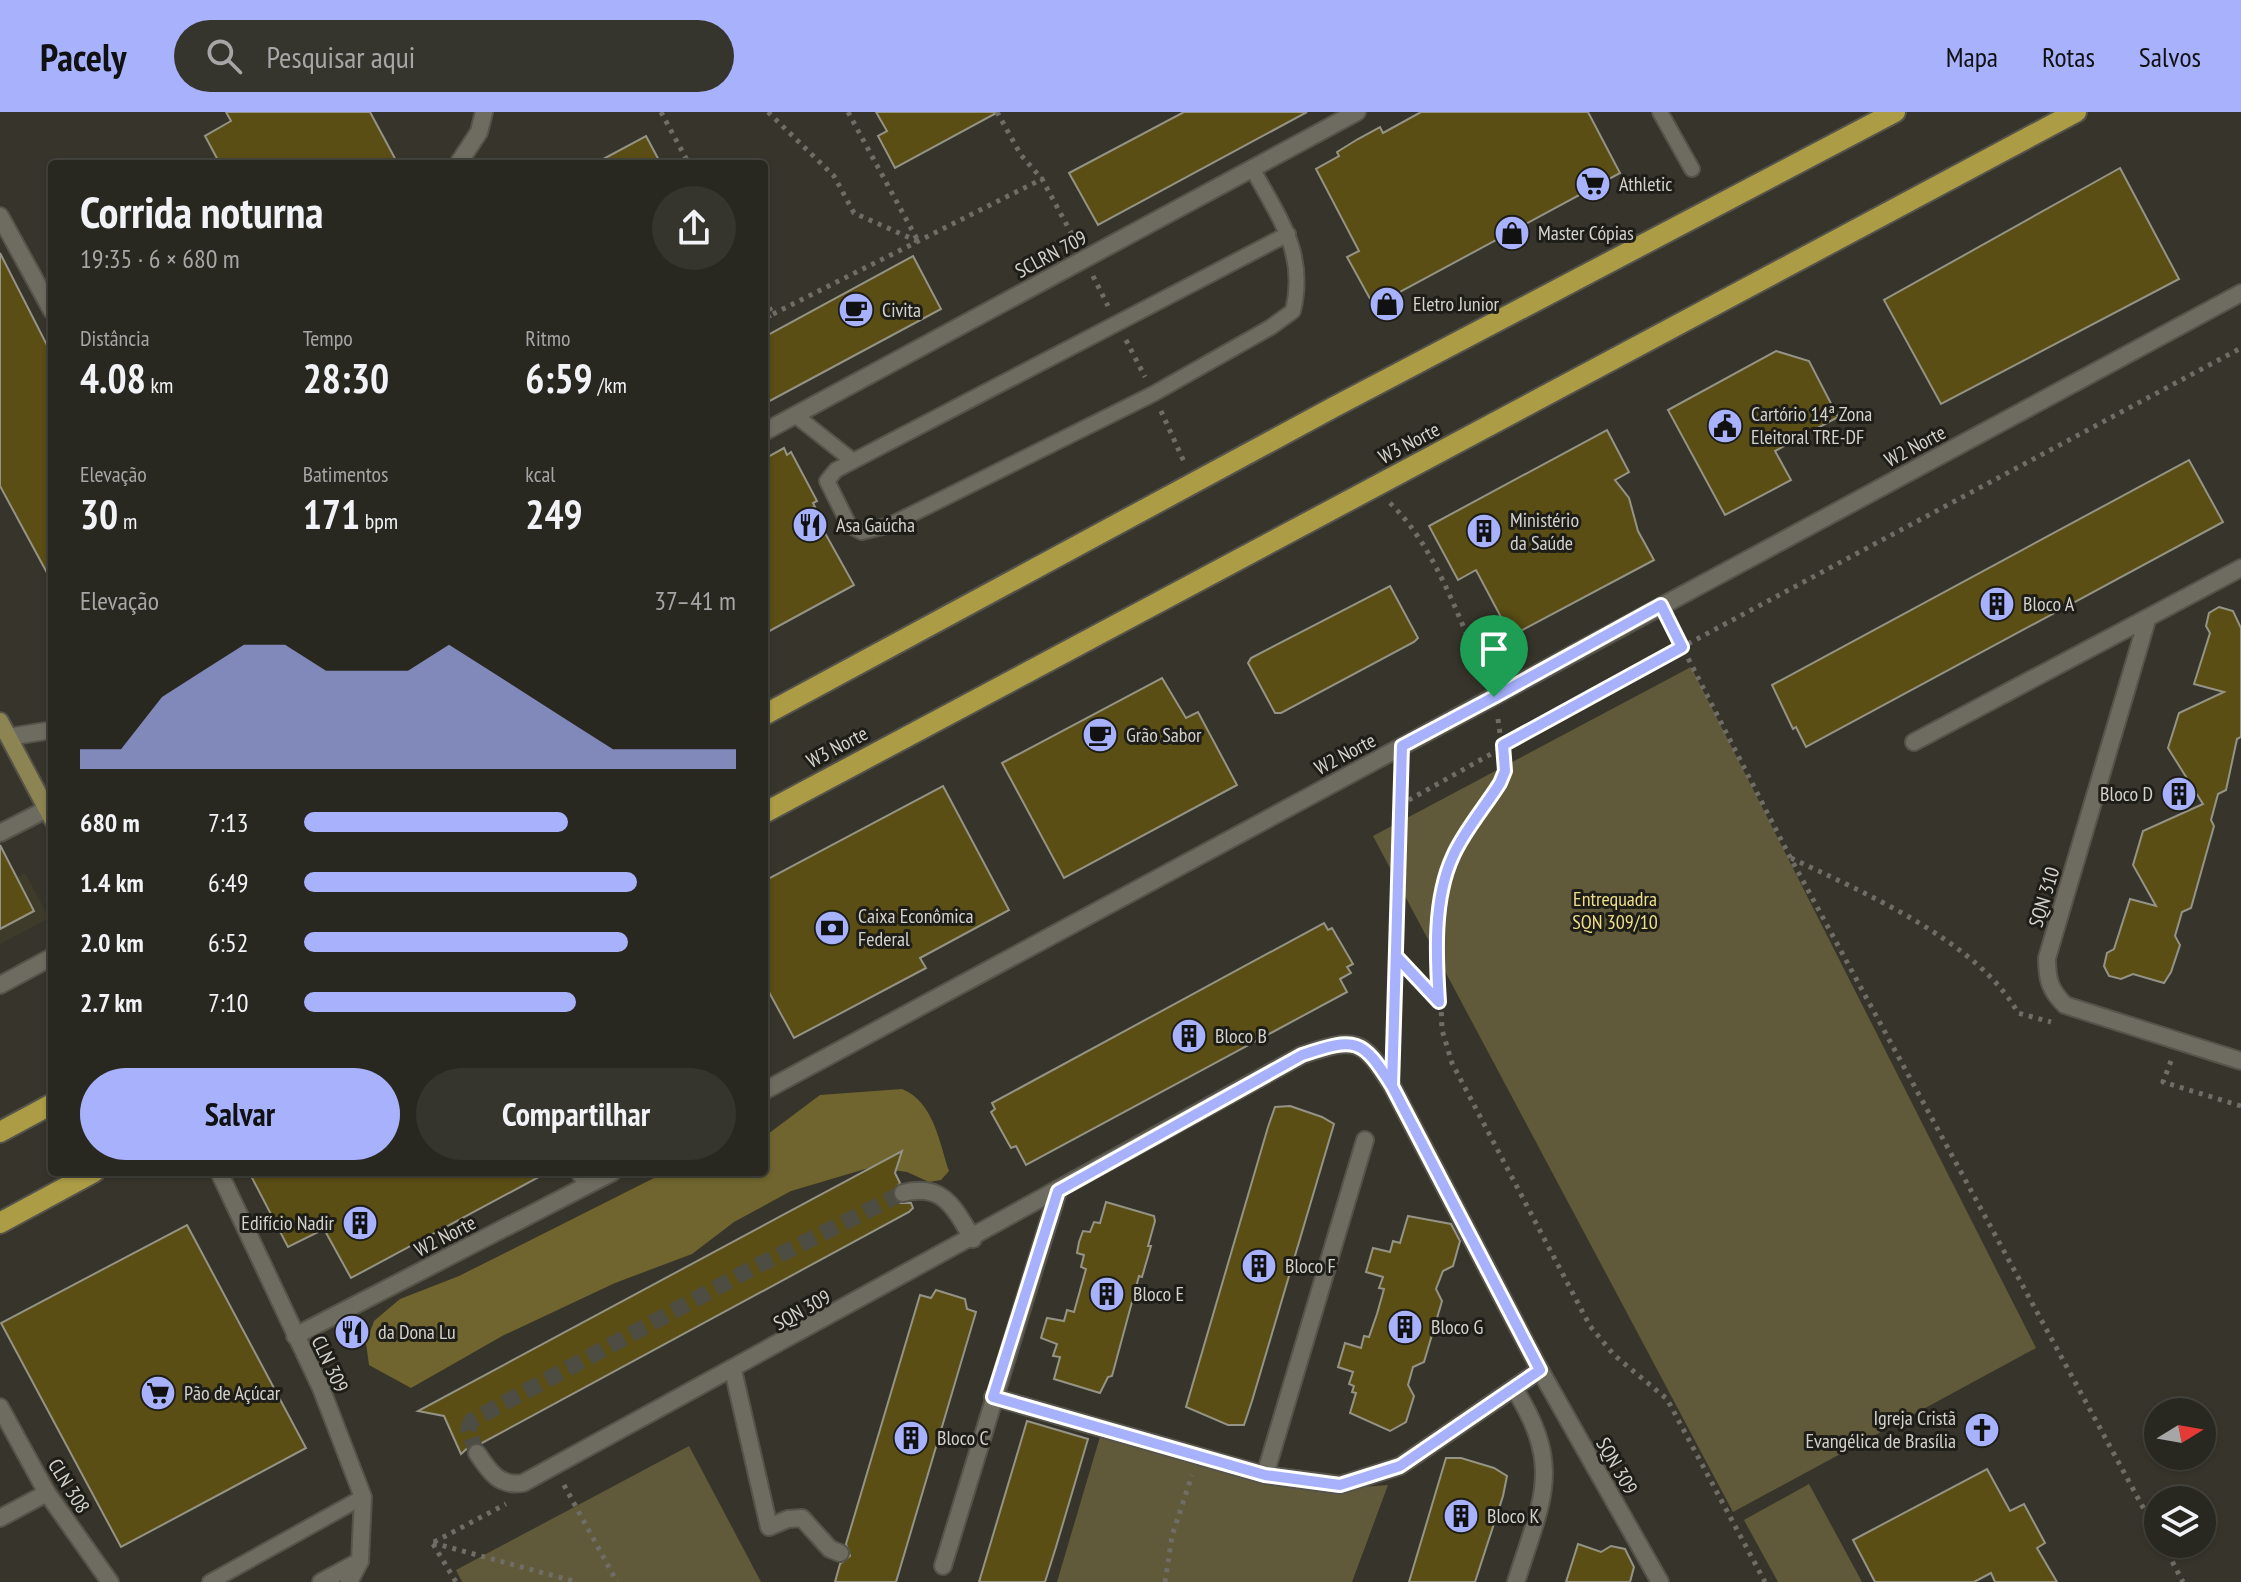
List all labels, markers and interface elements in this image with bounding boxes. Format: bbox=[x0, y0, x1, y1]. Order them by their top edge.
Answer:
search box bbox=[174, 20, 734, 92]
text: Pacely bbox=[40, 32, 126, 81]
icon: search bbox=[202, 34, 246, 78]
text: Pesquisar aqui bbox=[266, 37, 415, 76]
text: Mapa bbox=[1946, 38, 1998, 75]
text: Rotas bbox=[2042, 38, 2095, 75]
text: Salvos bbox=[2139, 38, 2201, 75]
supermarket icon: Athletic bbox=[1574, 165, 1612, 203]
place label: Athletic bbox=[1619, 171, 1672, 197]
text: Corrida noturna bbox=[80, 183, 323, 240]
button: share bbox=[652, 186, 736, 270]
shop icon: Master Cópias bbox=[1493, 214, 1531, 252]
place label: Master Cópias bbox=[1538, 220, 1634, 246]
street label: SCLRN 709 bbox=[1011, 224, 1091, 284]
text: 19:35 · 6 × 680 m bbox=[80, 242, 240, 275]
shop icon: Eletro Junior bbox=[1368, 285, 1406, 323]
cafe icon: Civita bbox=[837, 291, 875, 329]
place label: Eletro Junior bbox=[1413, 291, 1500, 317]
place label: Civita bbox=[882, 297, 921, 323]
text: Distância bbox=[80, 324, 150, 352]
text: Tempo bbox=[303, 324, 353, 352]
text: Ritmo bbox=[525, 324, 571, 352]
text: 4.08 bbox=[80, 352, 146, 404]
text: 28:30 bbox=[303, 352, 389, 404]
text: 6:59 bbox=[525, 352, 593, 404]
text: km bbox=[146, 371, 173, 399]
text: /km bbox=[593, 371, 627, 399]
place label: Cartório 14ª Zona Eleitoral TRE-DF bbox=[1751, 401, 1872, 450]
public building icon: Cartório 14ª Zona Eleitoral TRE-DF bbox=[1706, 407, 1744, 445]
street label: W3 Norte bbox=[1374, 416, 1444, 470]
street label: W2 Norte bbox=[1880, 419, 1950, 473]
text: Elevação bbox=[80, 460, 147, 488]
text: Batimentos bbox=[303, 460, 389, 488]
text: kcal bbox=[525, 460, 555, 488]
text: 30 bbox=[80, 488, 118, 540]
text: 171 bbox=[303, 488, 360, 540]
text: 249 bbox=[525, 488, 583, 540]
restaurant icon: Asa Gaúcha bbox=[791, 506, 829, 544]
text: m bbox=[118, 507, 137, 535]
text: bpm bbox=[360, 507, 398, 535]
place label: Ministério da Saúde bbox=[1510, 507, 1579, 556]
place label: Asa Gaúcha bbox=[836, 512, 915, 538]
building icon: Ministério da Saúde bbox=[1465, 512, 1503, 550]
text: Elevação bbox=[80, 584, 159, 617]
text: 37–41 m bbox=[654, 584, 736, 617]
building icon: Bloco A bbox=[1978, 585, 2016, 623]
place label: Bloco A bbox=[2023, 591, 2075, 617]
pin bbox=[1460, 615, 1528, 697]
icon: arrive bbox=[1472, 627, 1516, 671]
cafe icon: Grão Sabor bbox=[1081, 716, 1119, 754]
street label: W3 Norte bbox=[802, 720, 872, 774]
place label: Grão Sabor bbox=[1126, 722, 1202, 748]
street label: W2 Norte bbox=[1310, 727, 1380, 781]
building icon: Bloco D bbox=[2160, 775, 2198, 813]
place label: Bloco D bbox=[2100, 781, 2153, 807]
text: 680 m bbox=[80, 806, 140, 839]
text: 7:13 bbox=[208, 806, 248, 839]
street label: SQN 310 bbox=[2023, 864, 2065, 930]
text: 1.4 km bbox=[80, 866, 144, 899]
text: 6:49 bbox=[208, 866, 248, 899]
park label: Entrequadra SQN 309/10 bbox=[1572, 886, 1658, 935]
place label: Caixa Econômica Federal bbox=[858, 903, 974, 952]
bank icon: Caixa Econômica Federal bbox=[813, 909, 851, 947]
text: 2.0 km bbox=[80, 926, 144, 959]
text: 6:52 bbox=[208, 926, 248, 959]
text: 2.7 km bbox=[80, 986, 143, 1019]
text: 7:10 bbox=[208, 986, 248, 1019]
building icon: Bloco B bbox=[1170, 1017, 1208, 1055]
place label: Bloco B bbox=[1215, 1023, 1267, 1049]
button: Salvar bbox=[80, 1068, 400, 1160]
button: Compartilhar bbox=[416, 1068, 736, 1160]
building icon: Edifício Nadir bbox=[341, 1204, 379, 1242]
place label: Edifício Nadir bbox=[241, 1210, 335, 1236]
street label: W2 Norte bbox=[410, 1210, 480, 1262]
building icon: Bloco F bbox=[1240, 1247, 1278, 1285]
place label: Bloco F bbox=[1285, 1253, 1336, 1279]
building icon: Bloco E bbox=[1088, 1275, 1126, 1313]
place label: Bloco E bbox=[1133, 1281, 1184, 1307]
street label: SQN 309 bbox=[769, 1284, 835, 1336]
building icon: Bloco G bbox=[1386, 1308, 1424, 1346]
restaurant icon: da Dona Lu bbox=[333, 1313, 371, 1351]
place label: Bloco G bbox=[1431, 1314, 1483, 1340]
place label: da Dona Lu bbox=[378, 1319, 456, 1345]
street label: CLN 309 bbox=[306, 1332, 354, 1396]
supermarket icon: Pão de Açúcar bbox=[139, 1374, 177, 1412]
place label: Pão de Açúcar bbox=[184, 1380, 281, 1406]
north arrow bbox=[2144, 1398, 2216, 1470]
map controls bbox=[2144, 1398, 2216, 1558]
place label: Igreja Cristã Evangélica de Brasília bbox=[1805, 1405, 1956, 1454]
church icon: Igreja Cristã Evangélica de Brasília bbox=[1963, 1411, 2001, 1449]
building icon: Bloco C bbox=[892, 1419, 930, 1457]
place label: Bloco C bbox=[937, 1425, 989, 1451]
street label: SQN 309 bbox=[1590, 1433, 1644, 1499]
street label: CLN 308 bbox=[42, 1454, 96, 1518]
button: layers bbox=[2144, 1486, 2216, 1558]
building icon: Bloco K bbox=[1442, 1497, 1480, 1535]
place label: Bloco K bbox=[1487, 1503, 1539, 1529]

